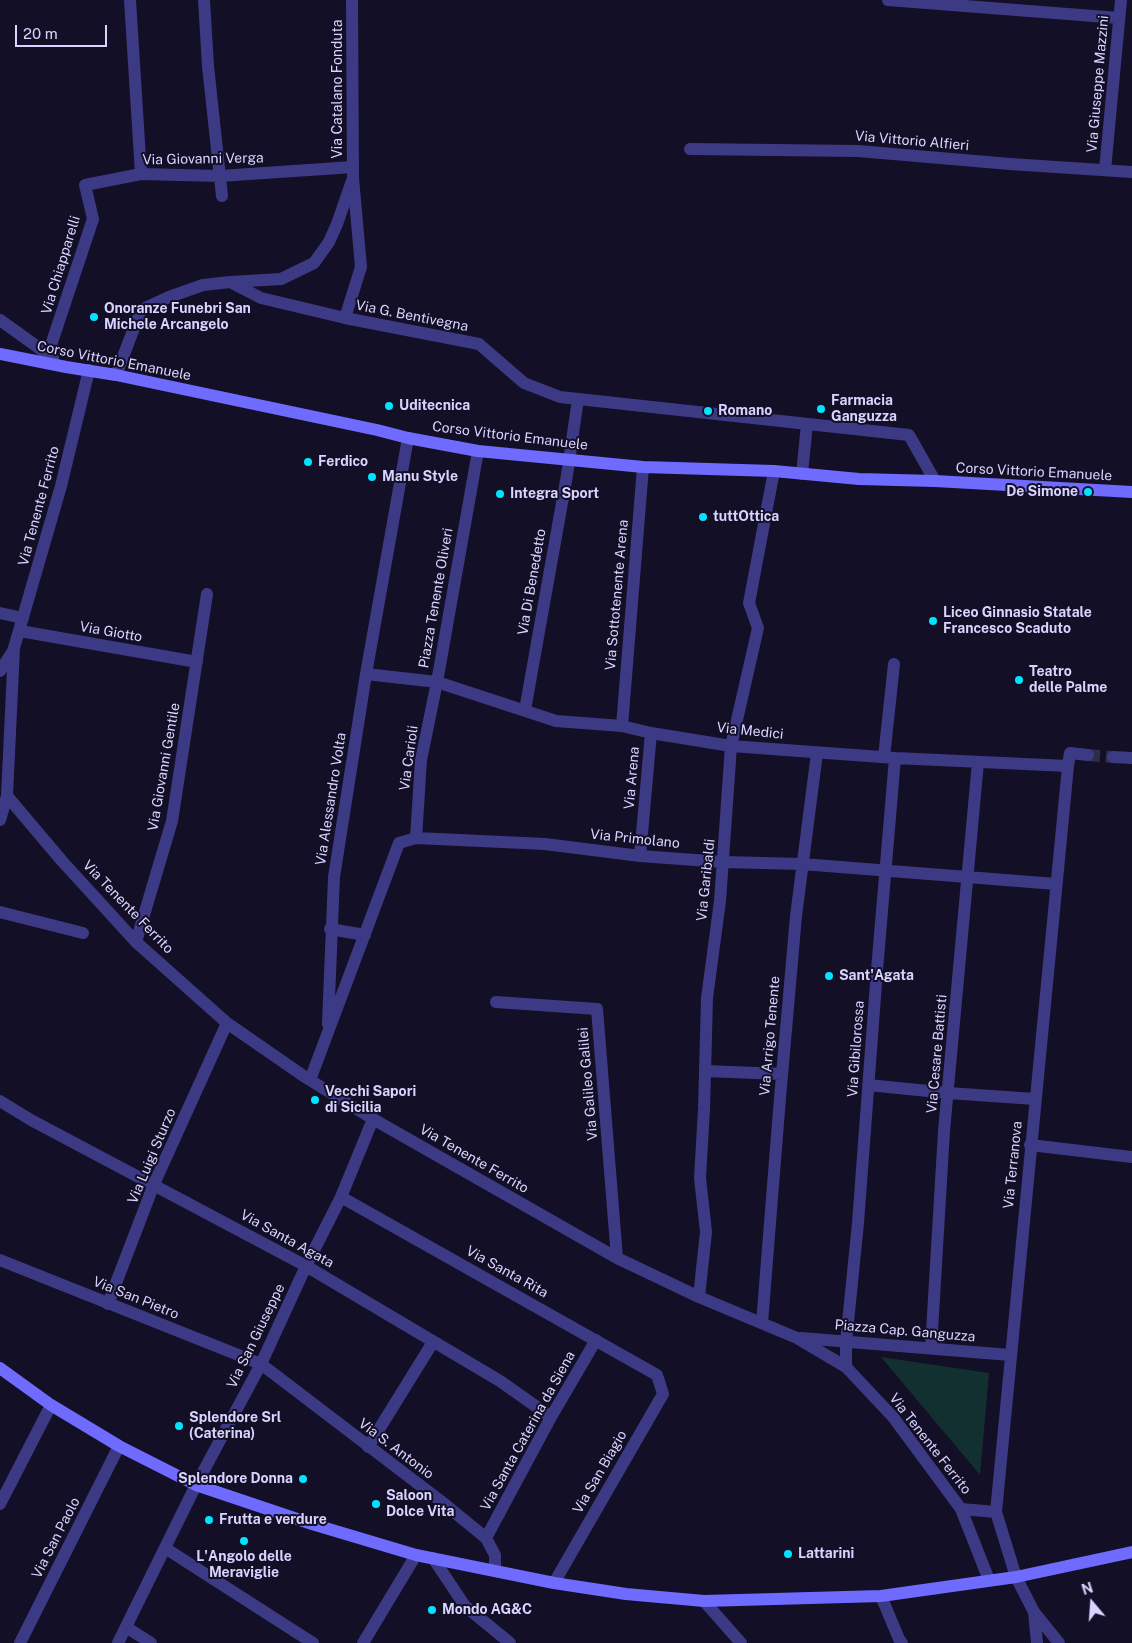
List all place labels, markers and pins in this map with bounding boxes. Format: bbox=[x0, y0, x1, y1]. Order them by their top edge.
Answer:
place label: Onoranze Funebri San Michele Arcangelo bbox=[104, 301, 251, 334]
marker: Onoranze Funebri San Michele Arcangelo bbox=[88, 311, 100, 323]
place label: Farmacia Ganguzza bbox=[831, 393, 897, 426]
place label: Uditecnica bbox=[399, 398, 470, 414]
marker: Uditecnica bbox=[383, 400, 395, 412]
place label: Romano bbox=[718, 403, 772, 419]
marker: Farmacia Ganguzza bbox=[815, 403, 827, 415]
marker: Romano bbox=[702, 405, 714, 417]
place label: Ferdico bbox=[318, 454, 368, 470]
marker: Ferdico bbox=[302, 456, 314, 468]
place label: Manu Style bbox=[382, 469, 458, 485]
marker: Manu Style bbox=[366, 471, 378, 483]
place label: De Simone bbox=[1006, 484, 1078, 500]
place label: Integra Sport bbox=[510, 486, 599, 502]
marker: De Simone bbox=[1082, 486, 1094, 498]
marker: Integra Sport bbox=[494, 488, 506, 500]
place label: tuttOttica bbox=[713, 509, 779, 525]
marker: tuttOttica bbox=[697, 511, 709, 523]
place label: Liceo Ginnasio Statale Francesco Scaduto bbox=[943, 605, 1092, 638]
marker: Liceo Ginnasio Statale Francesco Scaduto bbox=[927, 615, 939, 627]
place label: Teatro delle Palme bbox=[1029, 664, 1107, 696]
marker: Teatro delle Palme bbox=[1013, 674, 1025, 686]
place label: Sant'Agata bbox=[839, 968, 914, 984]
marker: Sant'Agata bbox=[823, 970, 835, 982]
place label: Vecchi Sapori di Sicilia bbox=[325, 1084, 416, 1116]
marker: Vecchi Sapori di Sicilia bbox=[309, 1094, 321, 1106]
place label: Splendore Srl (Caterina) bbox=[189, 1410, 281, 1442]
marker: Splendore Srl (Caterina) bbox=[173, 1420, 185, 1432]
place label: Splendore Donna bbox=[178, 1471, 293, 1487]
marker: Splendore Donna bbox=[297, 1473, 309, 1485]
place label: Saloon Dolce Vita bbox=[386, 1488, 455, 1520]
marker: Saloon Dolce Vita bbox=[370, 1498, 382, 1510]
place label: Frutta e verdure bbox=[219, 1512, 327, 1528]
marker: Frutta e verdure bbox=[203, 1514, 215, 1526]
marker: L'Angolo delle Meraviglie bbox=[238, 1535, 250, 1547]
place label: Lattarini bbox=[798, 1546, 854, 1562]
marker: Lattarini bbox=[782, 1548, 794, 1560]
place label: L'Angolo delle Meraviglie bbox=[196, 1549, 292, 1581]
place label: Mondo AG&C bbox=[442, 1602, 532, 1618]
marker: Mondo AG&C bbox=[426, 1604, 438, 1616]

